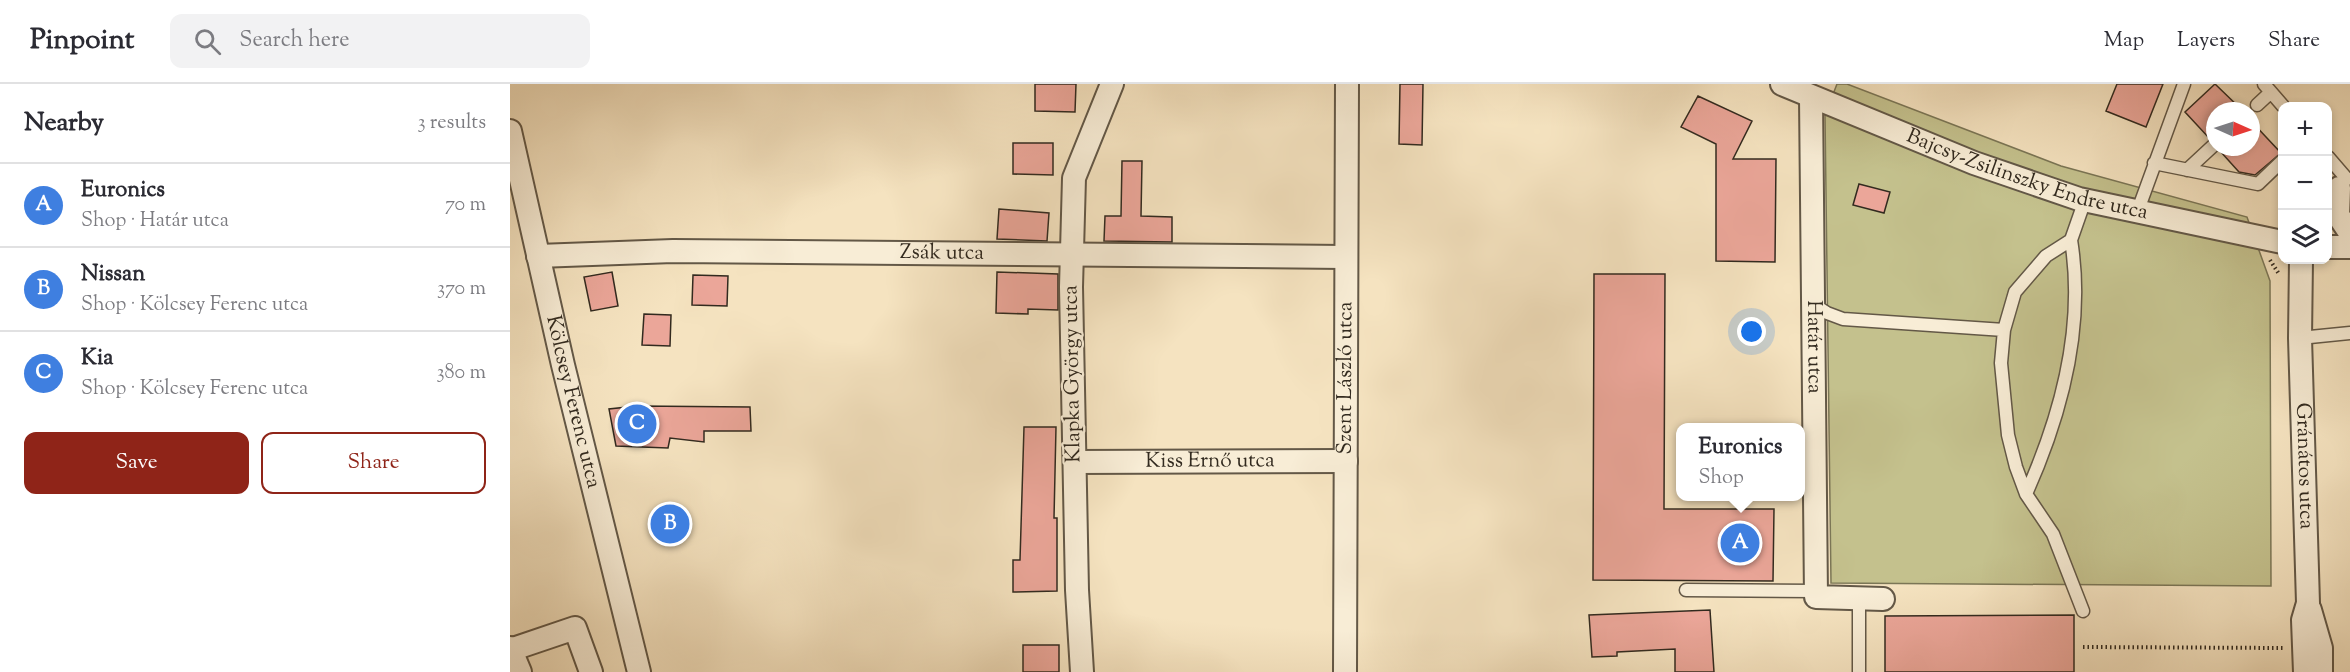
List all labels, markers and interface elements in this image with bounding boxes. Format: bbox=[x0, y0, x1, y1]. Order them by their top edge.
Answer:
search box bbox=[170, 14, 590, 68]
text: Pinpoint bbox=[30, 21, 134, 61]
icon: search bbox=[191, 25, 224, 58]
text: Search here bbox=[239, 25, 350, 57]
text: Map bbox=[2104, 26, 2144, 56]
text: Layers bbox=[2177, 26, 2235, 56]
text: Share bbox=[2268, 26, 2320, 56]
north arrow bbox=[2206, 102, 2260, 156]
map controls bbox=[2278, 102, 2332, 264]
button: + bbox=[2278, 102, 2332, 156]
text: Nearby bbox=[24, 105, 104, 142]
text: 3 results bbox=[417, 109, 486, 138]
street label: Bajcsy-Zsilinszky Endre utca bbox=[1901, 122, 2151, 228]
button: − bbox=[2278, 156, 2332, 210]
text: Euronics bbox=[81, 175, 165, 207]
text: A bbox=[35, 191, 52, 220]
text: 70 m bbox=[445, 191, 486, 220]
text: Shop · Határ utca bbox=[81, 207, 229, 236]
button: layers bbox=[2278, 210, 2332, 264]
street label: Zsák utca bbox=[900, 238, 984, 269]
text: Nissan bbox=[81, 259, 145, 291]
text: B bbox=[37, 275, 50, 304]
text: 370 m bbox=[437, 275, 486, 304]
street label: Klapka György utca bbox=[1056, 284, 1090, 463]
text: Shop · Kölcsey Ferenc utca bbox=[81, 291, 308, 320]
street label: Határ utca bbox=[1798, 300, 1829, 394]
street label: Szent László utca bbox=[1331, 301, 1361, 454]
street label: Kölcsey Ferenc utca bbox=[537, 313, 608, 492]
your location bbox=[1737, 317, 1766, 346]
text: Kia bbox=[81, 343, 113, 375]
text: C bbox=[35, 359, 52, 388]
text: 380 m bbox=[437, 359, 486, 388]
text: Shop · Kölcsey Ferenc utca bbox=[81, 375, 308, 404]
pin: C bbox=[618, 402, 656, 446]
street label: Gránátos utca bbox=[2287, 402, 2321, 530]
popup bbox=[1676, 423, 1805, 501]
button: Save bbox=[24, 432, 249, 494]
button: Share bbox=[261, 432, 486, 494]
text: Euronics bbox=[1699, 432, 1782, 464]
street label: Kiss Ernő utca bbox=[1145, 446, 1275, 477]
text: Shop bbox=[1699, 464, 1744, 493]
pin: B bbox=[650, 502, 690, 546]
pin: A bbox=[1720, 520, 1760, 566]

